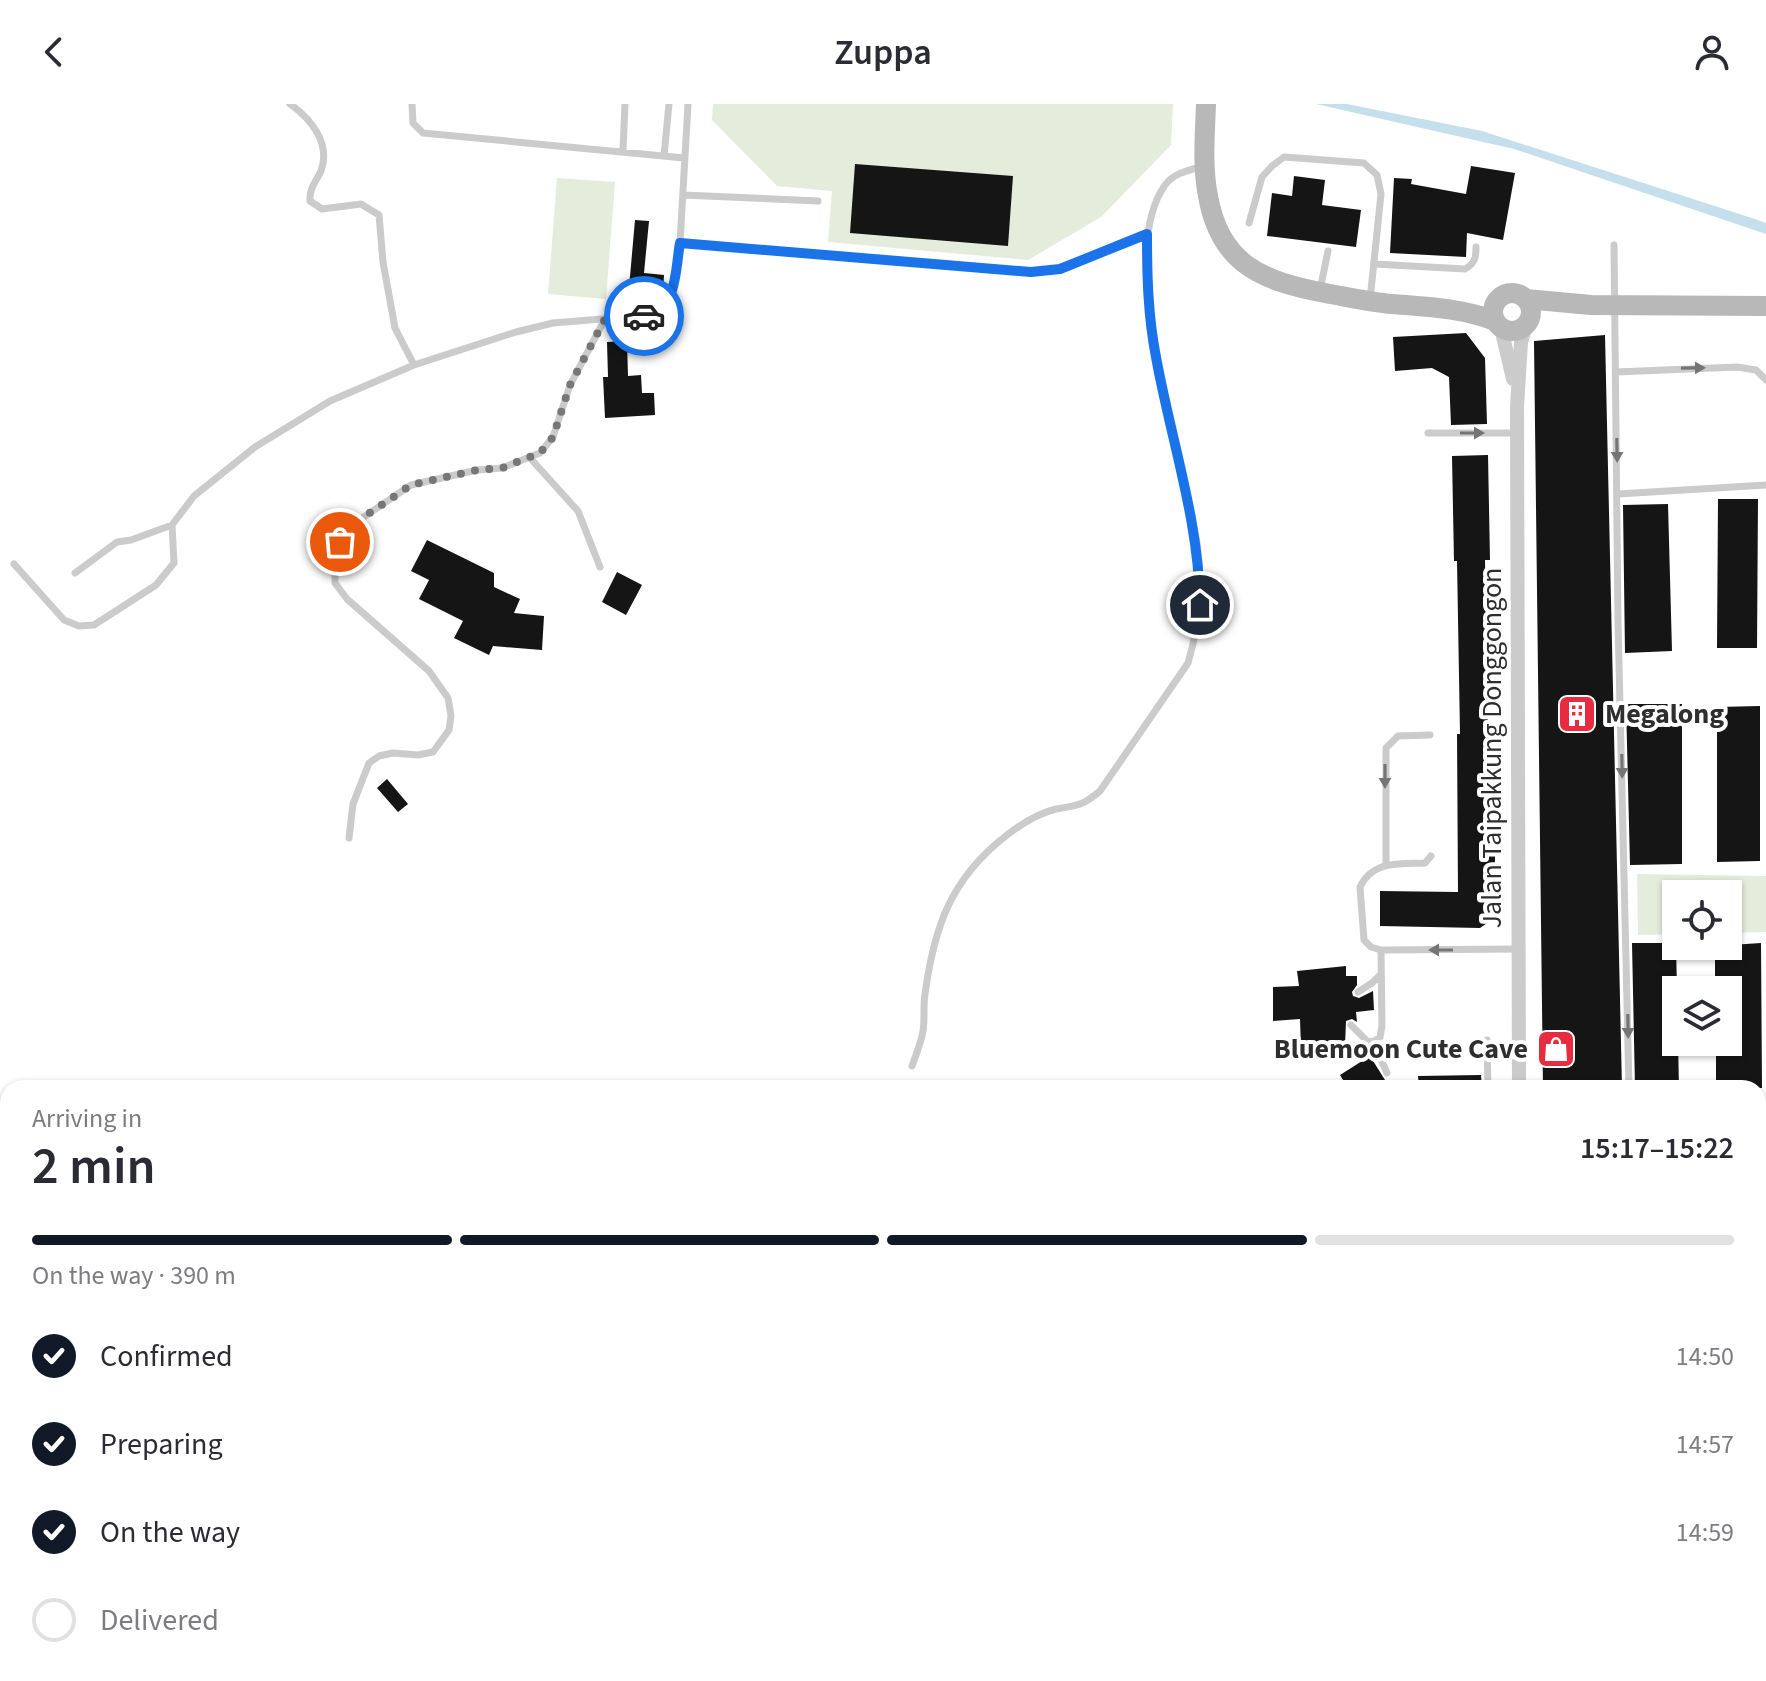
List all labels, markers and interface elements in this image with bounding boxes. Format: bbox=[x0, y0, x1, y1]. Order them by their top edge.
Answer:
text: Zuppa bbox=[834, 27, 932, 78]
icon: back bbox=[32, 30, 76, 74]
icon: person bbox=[1690, 30, 1734, 74]
courier bbox=[604, 276, 684, 356]
icon: car bbox=[622, 294, 666, 338]
one-way arrow bbox=[1681, 361, 1706, 374]
one-way arrow bbox=[1460, 427, 1485, 439]
one-way arrow bbox=[1611, 438, 1623, 463]
pin bbox=[306, 508, 374, 576]
icon: bag bbox=[318, 520, 362, 564]
street label: Jalan Taipakkung Donggongon bbox=[1472, 568, 1512, 928]
pin bbox=[1166, 571, 1234, 639]
icon: home bbox=[1178, 583, 1222, 627]
building icon: Megalong bbox=[1556, 693, 1598, 735]
place label: Megalong bbox=[1605, 694, 1724, 734]
one-way arrow bbox=[1616, 754, 1629, 779]
one-way arrow bbox=[1379, 764, 1391, 789]
map controls bbox=[1662, 880, 1742, 1056]
button: locate bbox=[1662, 880, 1742, 960]
one-way arrow bbox=[1428, 943, 1453, 956]
button: layers bbox=[1662, 976, 1742, 1056]
one-way arrow bbox=[1622, 1014, 1634, 1039]
shop icon: Bluemoon Cute Cave bbox=[1535, 1028, 1577, 1070]
place label: Bluemoon Cute Cave bbox=[1274, 1029, 1528, 1069]
text: Arriving in bbox=[32, 1100, 142, 1137]
text: 15:17–15:22 bbox=[1580, 1127, 1734, 1170]
text: 2 min bbox=[32, 1130, 156, 1204]
text: On the way · 390 m bbox=[32, 1257, 236, 1294]
icon: check bbox=[32, 1334, 76, 1378]
text: Confirmed bbox=[100, 1335, 233, 1378]
text: 14:50 bbox=[1676, 1338, 1734, 1375]
icon: check bbox=[32, 1422, 76, 1466]
text: Preparing bbox=[100, 1423, 223, 1466]
text: 14:57 bbox=[1676, 1426, 1734, 1463]
icon: check bbox=[32, 1510, 76, 1554]
text: On the way bbox=[100, 1511, 240, 1554]
text: 14:59 bbox=[1676, 1514, 1734, 1551]
text: Delivered bbox=[100, 1599, 219, 1642]

